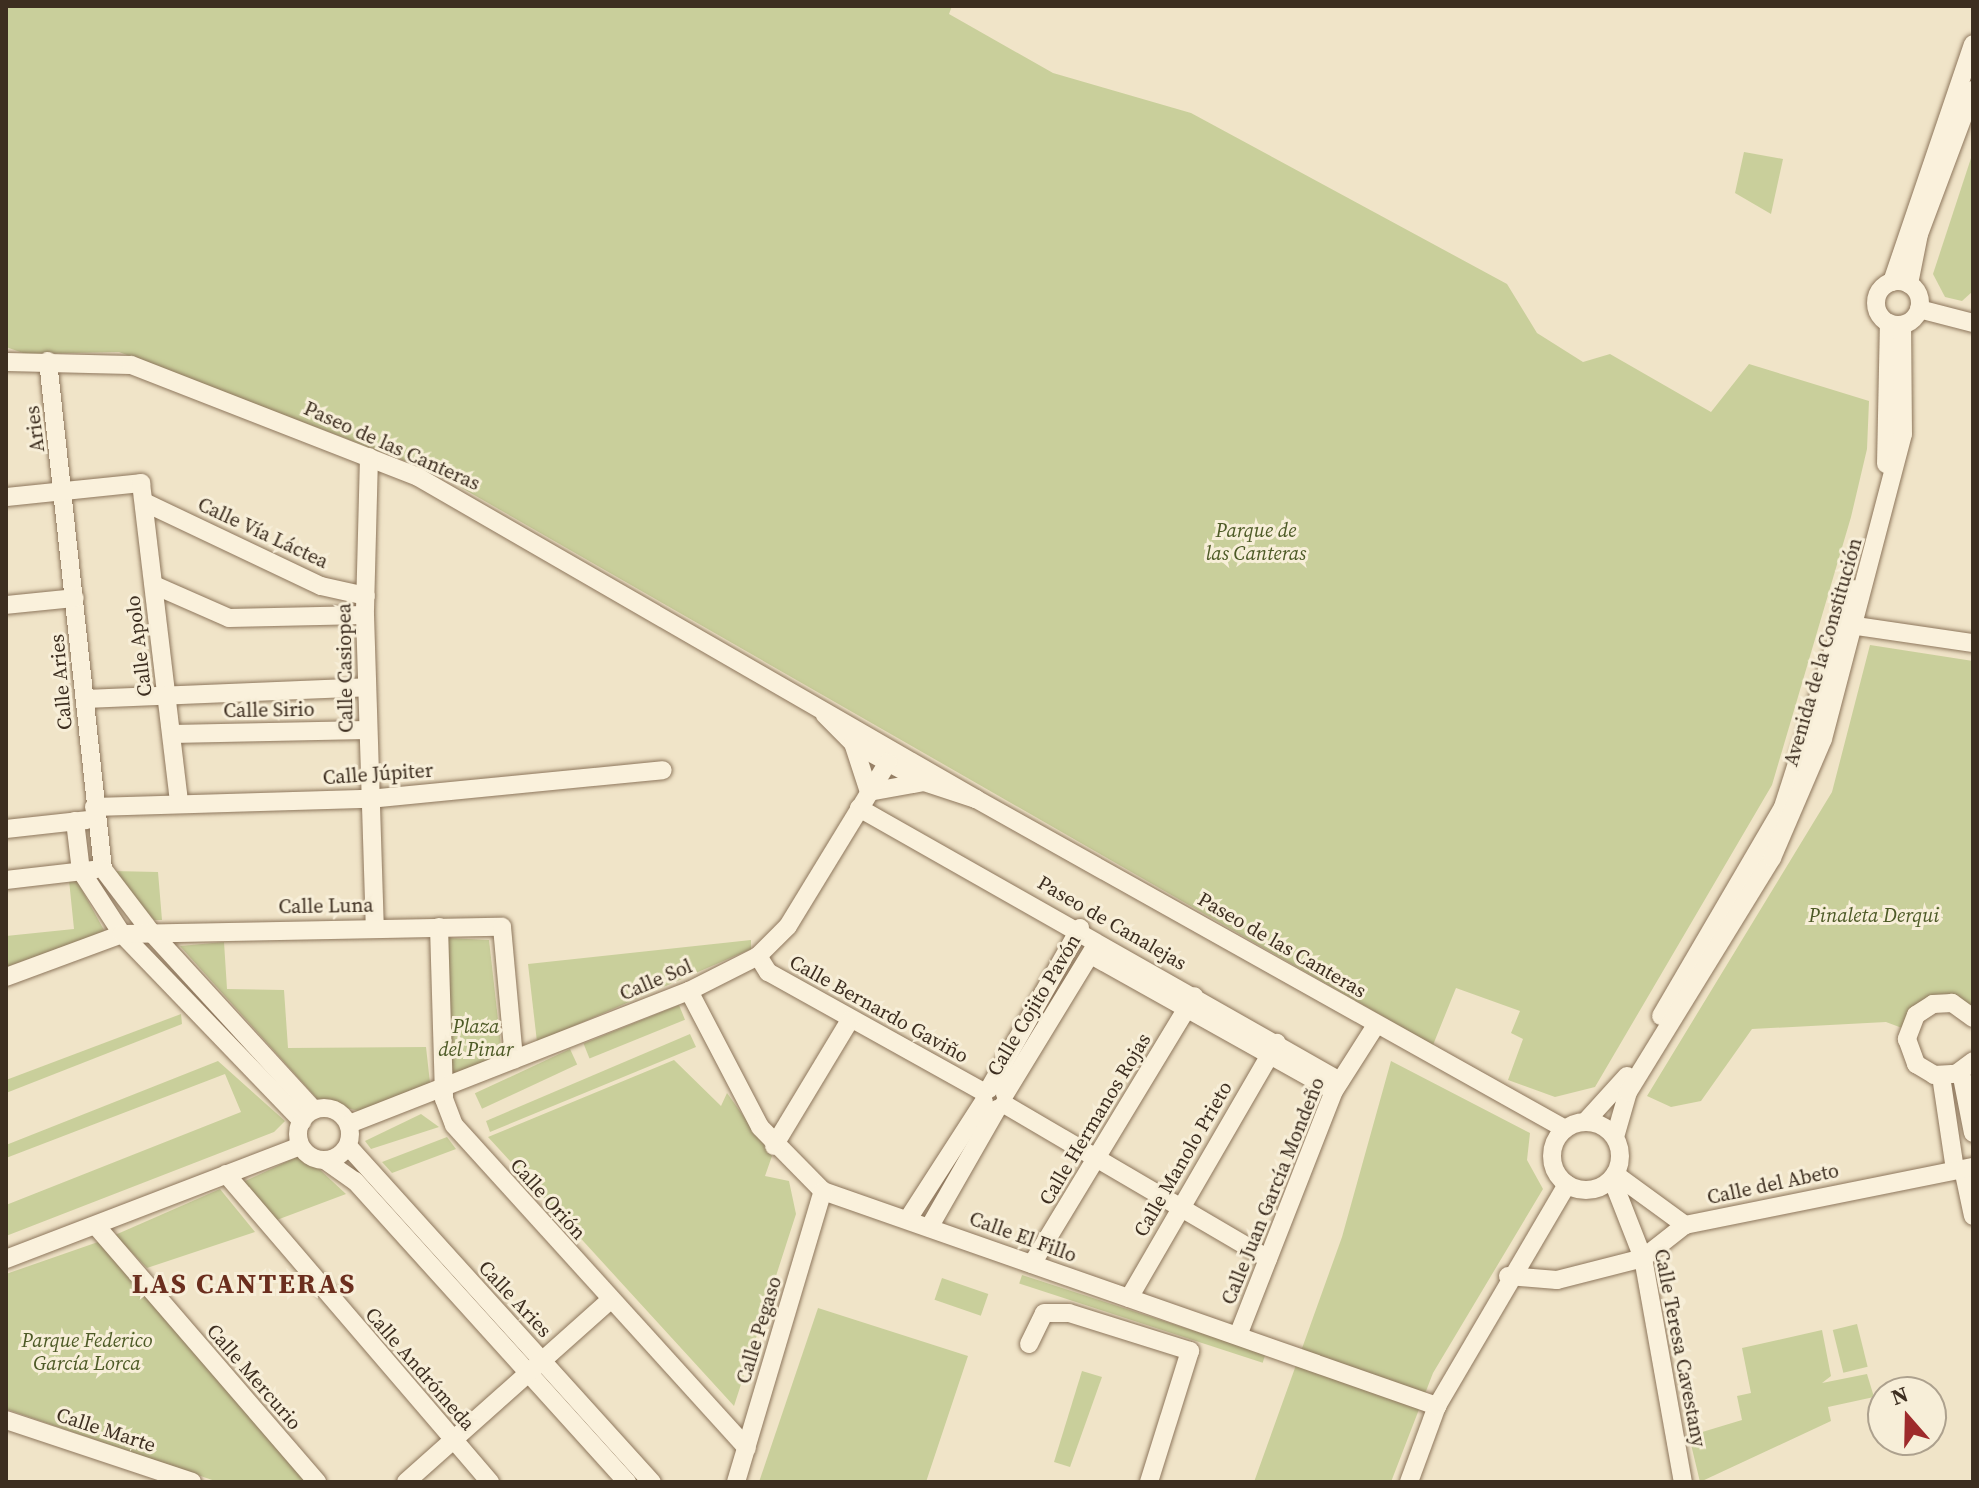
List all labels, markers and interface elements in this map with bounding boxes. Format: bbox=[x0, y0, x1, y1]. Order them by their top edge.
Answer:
street label: Paseo de las Canteras bbox=[300, 396, 484, 496]
street label: Aries bbox=[20, 404, 50, 454]
street label: Calle Vía Láctea bbox=[194, 492, 332, 574]
park label: Parque de las Canteras bbox=[1206, 519, 1306, 566]
street label: Avenida de la Constitución bbox=[1779, 535, 1867, 769]
street label: Calle Apolo bbox=[121, 594, 157, 698]
street label: Calle Casiopea bbox=[332, 603, 358, 733]
street label: Calle Aries bbox=[45, 633, 77, 731]
street label: Calle Sirio bbox=[223, 697, 315, 723]
street label: Calle Júpiter bbox=[322, 758, 434, 790]
street label: Paseo de Canalejas bbox=[1033, 871, 1191, 975]
street label: Paseo de las Canteras bbox=[1194, 887, 1370, 1003]
street label: Calle Luna bbox=[278, 893, 374, 919]
park label: Pinaleta Derqui bbox=[1809, 903, 1939, 927]
street label: Calle Cojito Pavón bbox=[982, 930, 1086, 1080]
street label: Calle Bernardo Gaviño bbox=[785, 950, 973, 1068]
street label: Calle Sol bbox=[616, 954, 696, 1006]
park label: Plaza del Pinar bbox=[438, 1015, 514, 1062]
street label: Calle Hermanos Rojas bbox=[1034, 1029, 1156, 1209]
street label: Calle Juan García Mondeño bbox=[1216, 1074, 1330, 1308]
street label: Calle Manolo Prieto bbox=[1129, 1077, 1237, 1241]
street label: Calle Orión bbox=[505, 1153, 591, 1245]
street label: Calle del Abeto bbox=[1705, 1158, 1841, 1210]
street label: Calle El Fillo bbox=[966, 1206, 1080, 1268]
street label: Calle Teresa Cavestany bbox=[1649, 1247, 1711, 1449]
street label: Calle Aries bbox=[473, 1256, 557, 1342]
district label: LAS CANTERAS bbox=[132, 1266, 356, 1300]
street label: Calle Pegaso bbox=[731, 1273, 787, 1387]
street label: Calle Andrómeda bbox=[360, 1303, 480, 1435]
street label: Calle Mercurio bbox=[201, 1319, 307, 1435]
park label: Parque Federico García Lorca bbox=[21, 1328, 153, 1375]
north arrow bbox=[1867, 1376, 1947, 1456]
text: N bbox=[1887, 1378, 1912, 1412]
street label: Calle Marte bbox=[53, 1403, 159, 1457]

